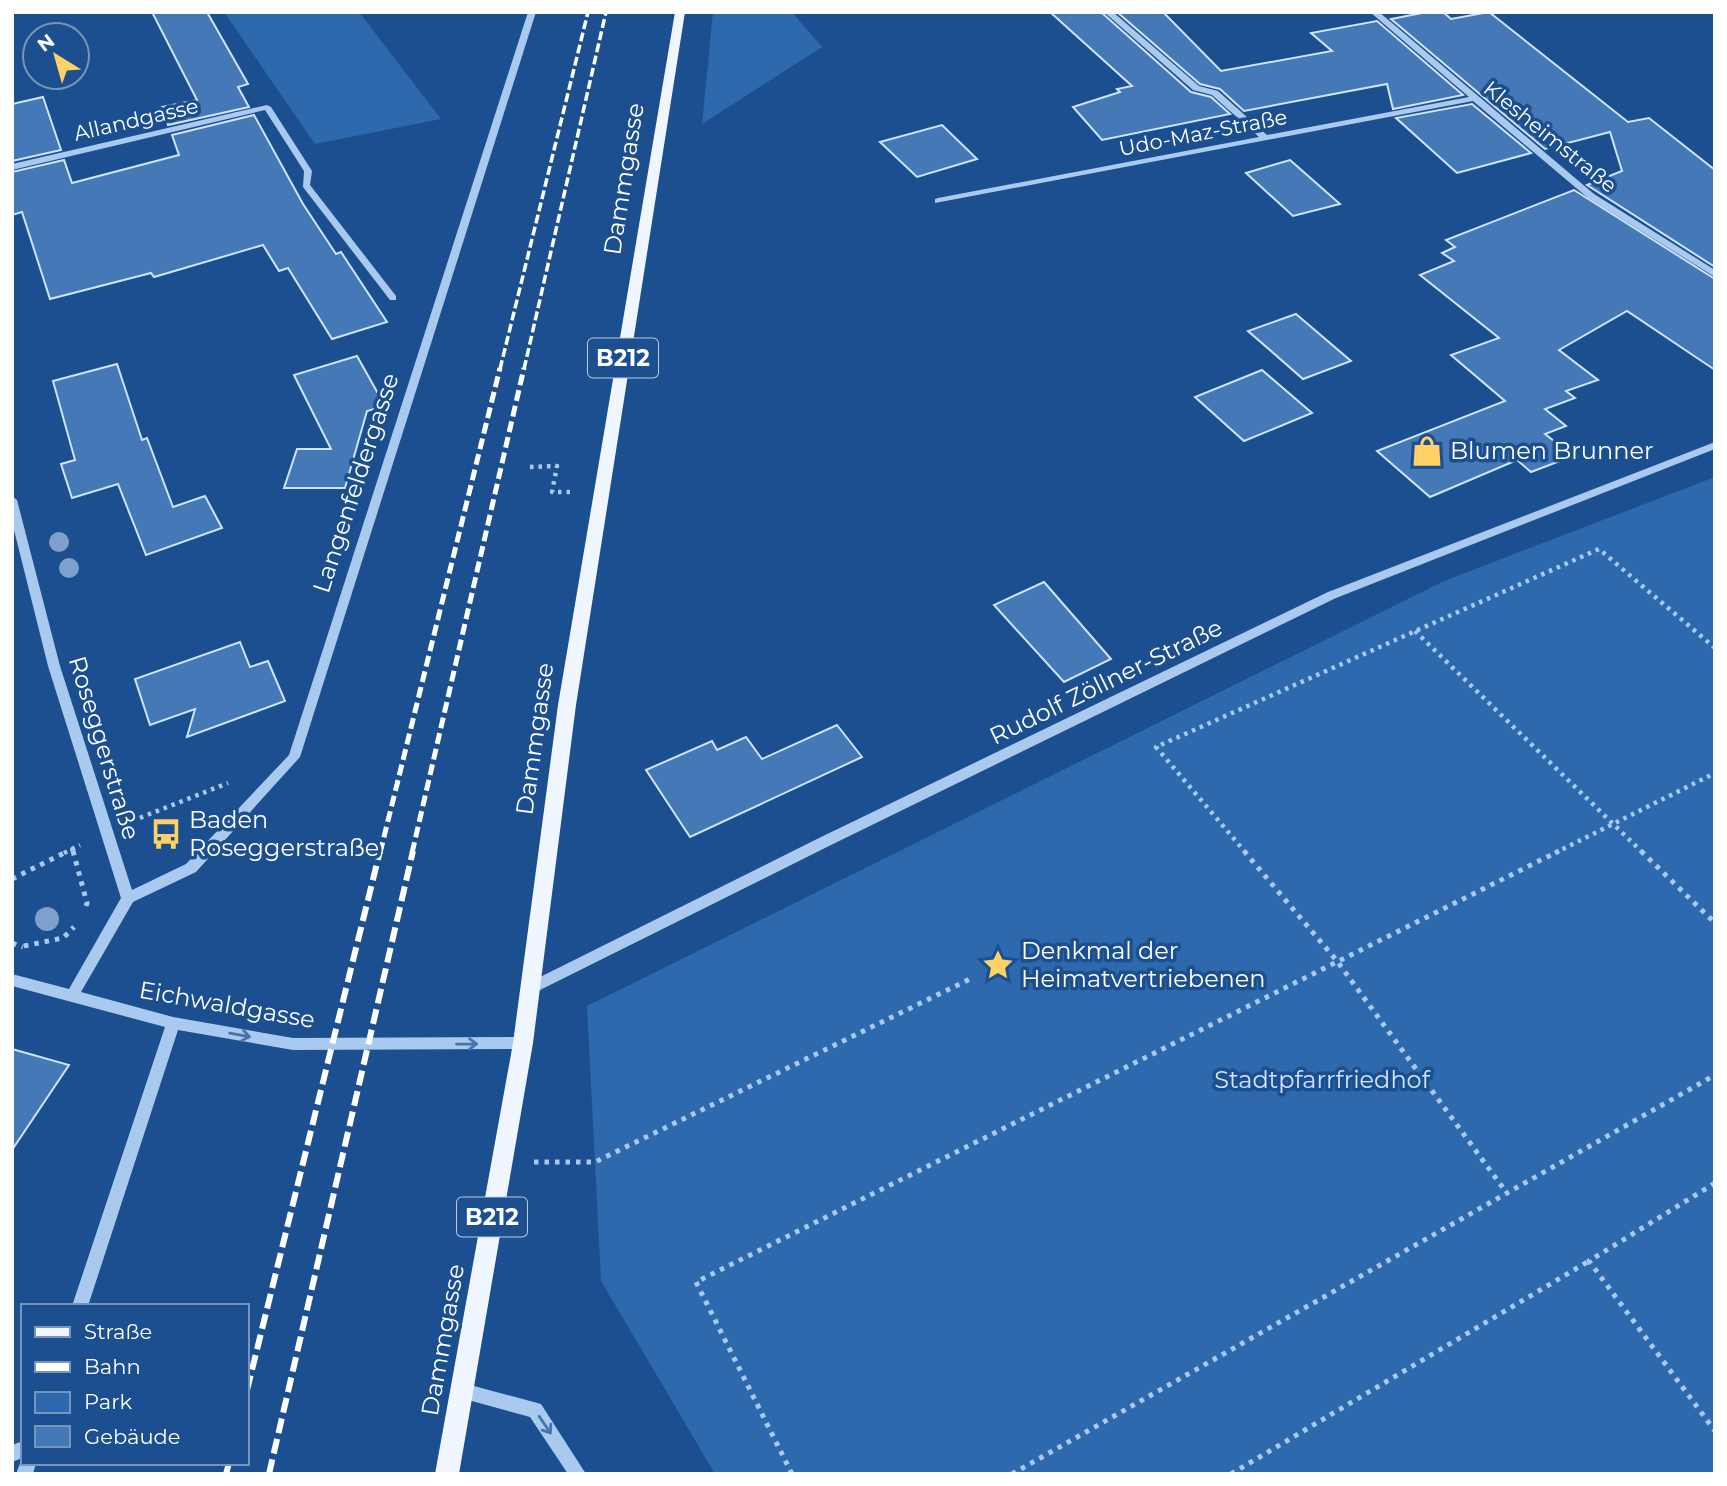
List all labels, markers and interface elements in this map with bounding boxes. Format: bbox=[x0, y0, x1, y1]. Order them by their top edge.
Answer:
north arrow bbox=[21, 21, 91, 91]
text: N bbox=[33, 29, 59, 57]
street label: Klesheimstraße bbox=[1479, 75, 1622, 198]
street label: Allandgasse bbox=[71, 93, 201, 146]
street label: Dammgasse bbox=[597, 101, 650, 257]
street label: Udo-Maz-Straße bbox=[1117, 104, 1289, 161]
road number: B212 bbox=[588, 338, 658, 378]
street label: Langenfeldergasse bbox=[306, 369, 405, 596]
shop icon: Blumen Brunner bbox=[1410, 434, 1444, 468]
place label: Blumen Brunner bbox=[1450, 436, 1654, 465]
street label: Rudolf Zöllner-Straße bbox=[985, 612, 1227, 751]
street label: Roseggerstraße bbox=[63, 653, 146, 843]
street label: Dammgasse bbox=[509, 661, 560, 817]
place label: Baden Roseggerstraße bbox=[189, 805, 379, 862]
bus stop icon: Baden Roseggerstraße bbox=[149, 817, 183, 851]
place label: Denkmal der Heimatvertriebenen bbox=[1021, 936, 1266, 993]
place icon: Denkmal der Heimatvertriebenen bbox=[981, 948, 1015, 982]
street label: Eichwaldgasse bbox=[137, 975, 317, 1034]
one-way arrow bbox=[228, 1029, 251, 1042]
one-way arrow bbox=[455, 1037, 478, 1051]
park label: Stadtpfarrfriedhof bbox=[1214, 1065, 1431, 1094]
road number: B212 bbox=[457, 1198, 527, 1236]
street label: Dammgasse bbox=[415, 1262, 470, 1418]
legend bbox=[21, 1304, 248, 1465]
text: Straße bbox=[84, 1319, 152, 1344]
text: Bahn bbox=[84, 1354, 141, 1379]
text: Park bbox=[84, 1389, 132, 1414]
one-way arrow bbox=[538, 1415, 552, 1434]
text: Gebäude bbox=[84, 1424, 181, 1449]

